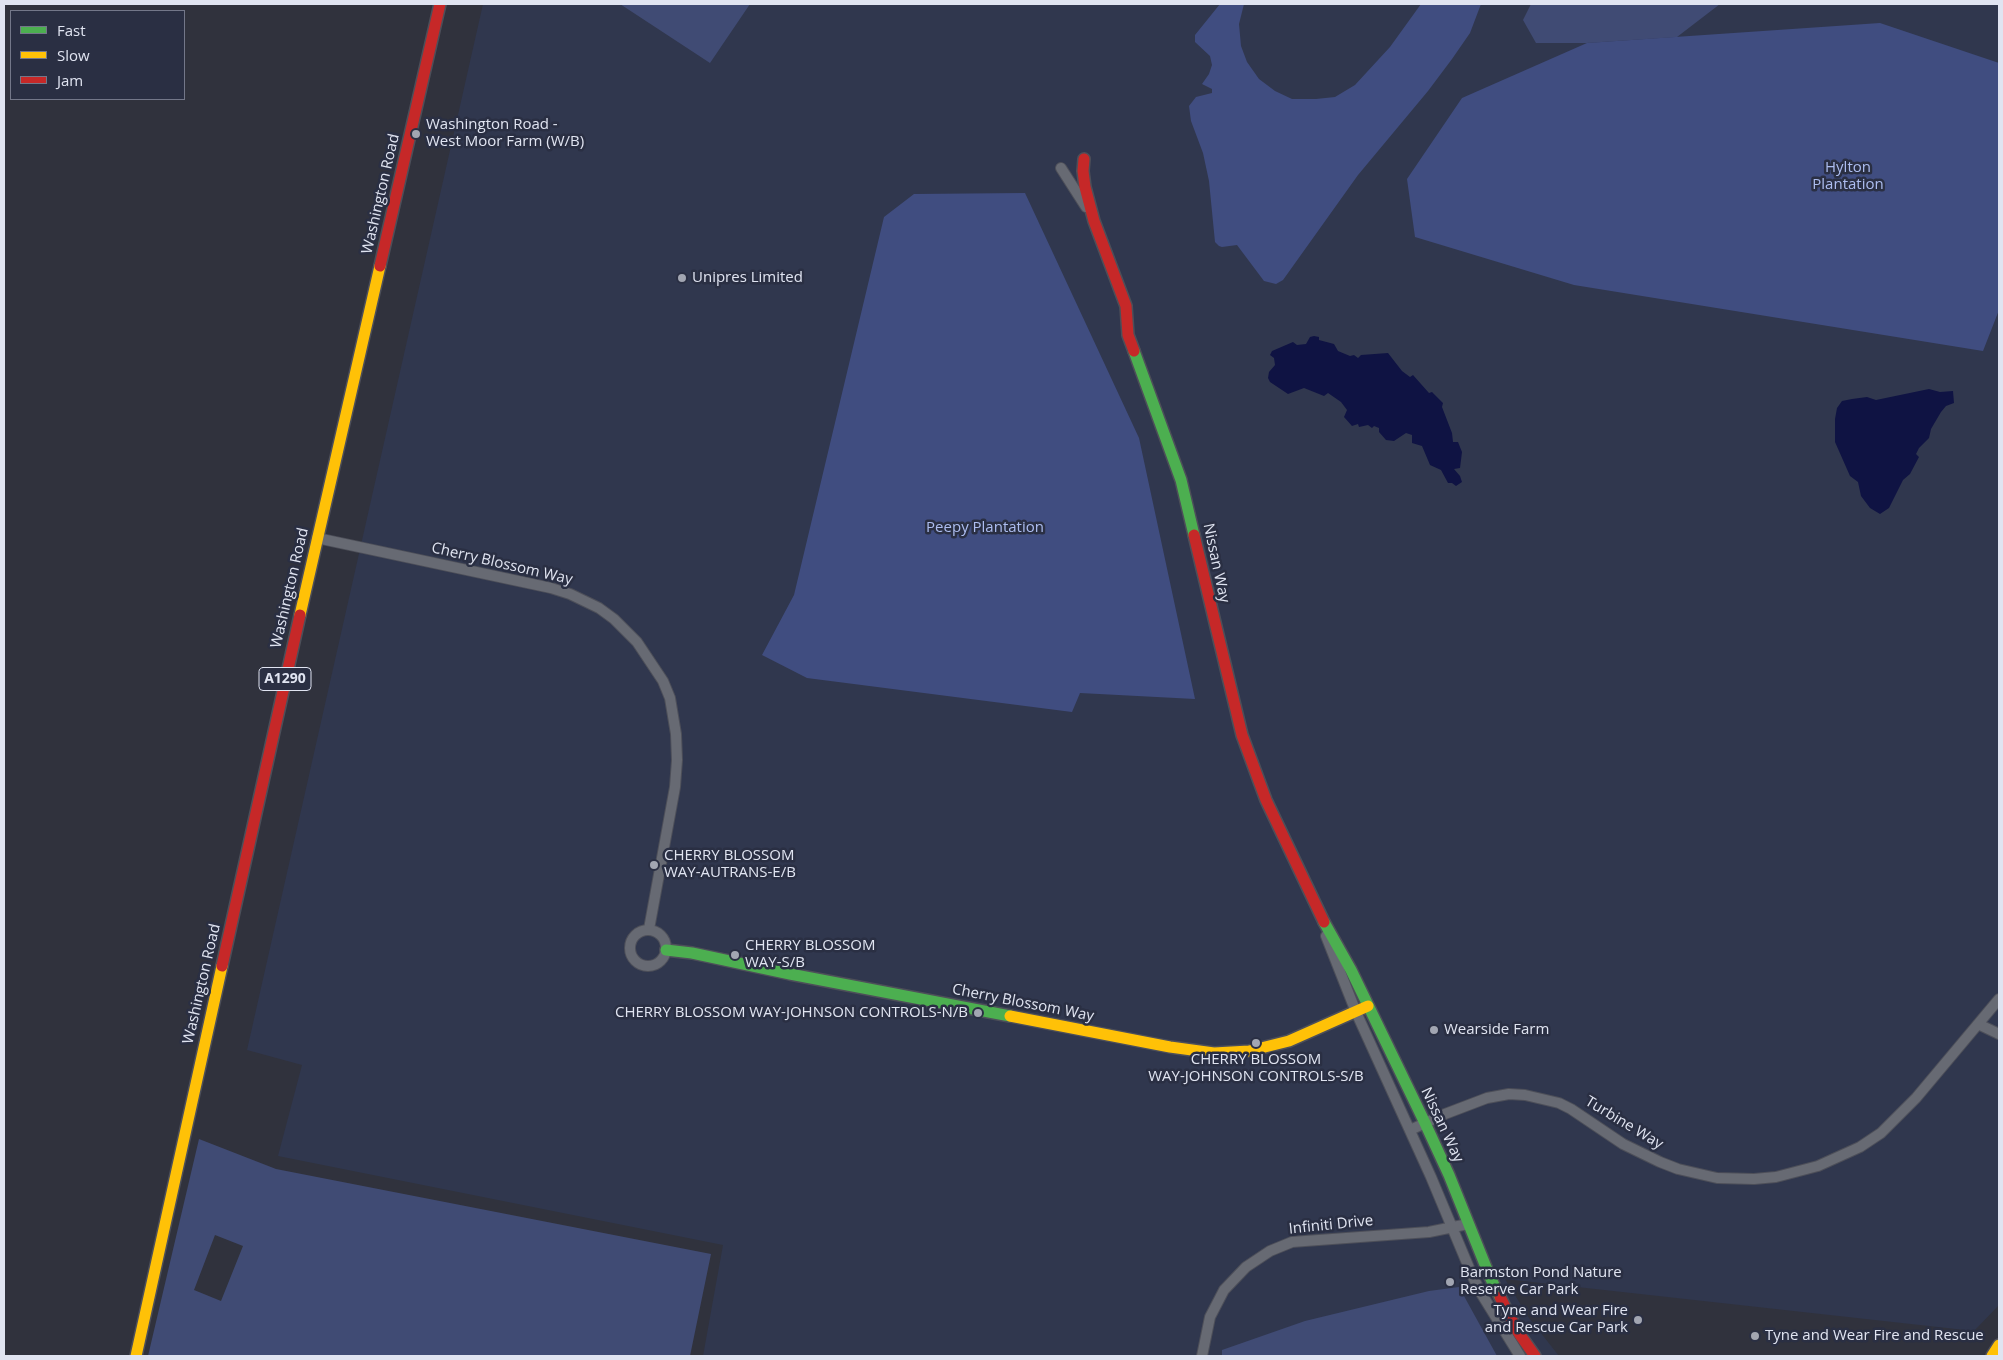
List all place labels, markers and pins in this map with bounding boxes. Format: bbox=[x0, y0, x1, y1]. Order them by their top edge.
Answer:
place label: Washington Road - West Moor Farm (W/B) bbox=[426, 116, 584, 151]
marker: Washington Road - West Moor Farm (W/B) bbox=[410, 128, 422, 140]
place label: Unipres Limited bbox=[692, 269, 803, 287]
marker: Unipres Limited bbox=[676, 272, 688, 284]
place label: CHERRY BLOSSOM WAY-AUTRANS-E/B bbox=[664, 847, 796, 882]
marker: CHERRY BLOSSOM WAY-AUTRANS-E/B bbox=[648, 859, 660, 871]
place label: CHERRY BLOSSOM WAY-S/B bbox=[745, 937, 875, 972]
marker: CHERRY BLOSSOM WAY-S/B bbox=[729, 949, 741, 961]
place label: CHERRY BLOSSOM WAY-JOHNSON CONTROLS-N/B bbox=[615, 1004, 968, 1022]
marker: CHERRY BLOSSOM WAY-JOHNSON CONTROLS-N/B bbox=[972, 1007, 984, 1019]
place label: Wearside Farm bbox=[1444, 1021, 1549, 1039]
marker: Wearside Farm bbox=[1428, 1024, 1440, 1036]
marker: CHERRY BLOSSOM WAY-JOHNSON CONTROLS-S/B bbox=[1250, 1037, 1262, 1049]
place label: CHERRY BLOSSOM WAY-JOHNSON CONTROLS-S/B bbox=[1148, 1051, 1364, 1086]
place label: Barmston Pond Nature Reserve Car Park bbox=[1460, 1264, 1622, 1299]
marker: Barmston Pond Nature Reserve Car Park bbox=[1444, 1276, 1456, 1288]
place label: Tyne and Wear Fire and Rescue Car Park bbox=[1485, 1302, 1628, 1337]
marker: Tyne and Wear Fire and Rescue Car Park bbox=[1632, 1314, 1644, 1326]
place label: Tyne and Wear Fire and Rescue bbox=[1765, 1327, 1984, 1345]
marker: Tyne and Wear Fire and Rescue bbox=[1749, 1330, 1761, 1342]

